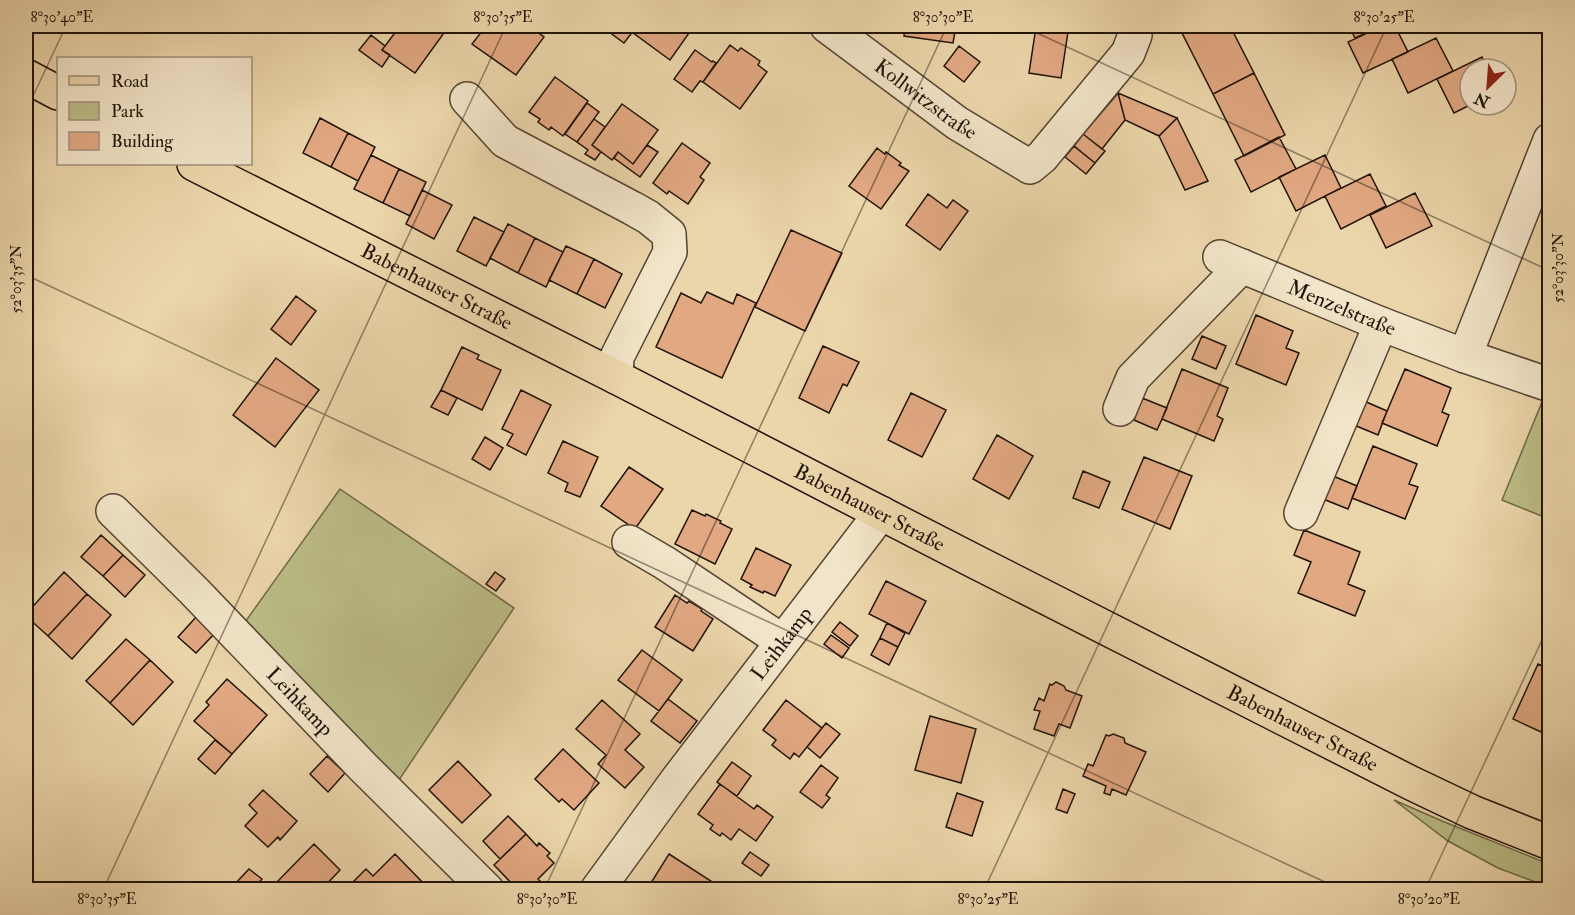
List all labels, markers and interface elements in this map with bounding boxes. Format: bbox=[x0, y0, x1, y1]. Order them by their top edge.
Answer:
text: 8°30'40"E bbox=[31, 8, 94, 27]
text: 8°30'35"E bbox=[473, 8, 533, 27]
text: 8°30'30"E bbox=[913, 8, 973, 27]
text: 8°30'25"E bbox=[1353, 8, 1415, 27]
street label: Kollwitzstraße bbox=[869, 53, 982, 146]
legend bbox=[57, 57, 252, 165]
north arrow bbox=[1458, 57, 1518, 117]
text: Road bbox=[111, 70, 149, 93]
text: N bbox=[1471, 87, 1494, 112]
text: Park bbox=[111, 100, 144, 123]
text: Building bbox=[111, 130, 174, 153]
text: 52°03'30"N bbox=[1549, 232, 1568, 303]
street label: Babenhauser Straße bbox=[357, 237, 517, 336]
text: 52°03'35"N bbox=[7, 244, 26, 314]
street label: Menzelstraße bbox=[1284, 273, 1400, 342]
street label: Babenhauser Straße bbox=[790, 457, 950, 558]
street label: Leihkamp bbox=[745, 601, 818, 686]
street label: Leihkamp bbox=[261, 661, 340, 742]
street label: Babenhauser Straße bbox=[1223, 678, 1383, 778]
text: 8°30'35"E bbox=[77, 890, 137, 909]
text: 8°30'30"E bbox=[517, 890, 577, 909]
text: 8°30'25"E bbox=[957, 890, 1019, 909]
text: 8°30'20"E bbox=[1398, 890, 1460, 909]

